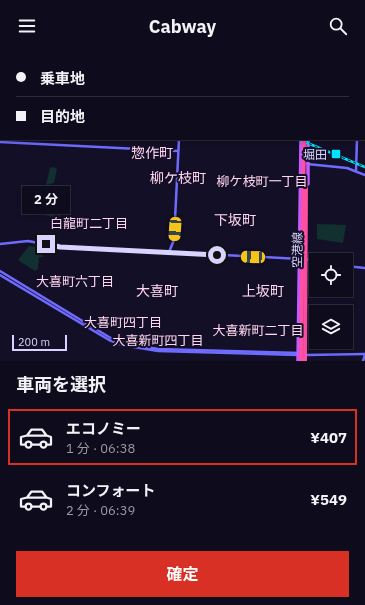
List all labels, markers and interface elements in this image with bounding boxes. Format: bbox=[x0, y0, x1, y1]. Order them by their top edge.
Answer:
icon: menu bbox=[16, 15, 38, 37]
text: Cabway bbox=[149, 15, 216, 38]
icon: search bbox=[327, 15, 349, 37]
text: 乗車地 bbox=[40, 69, 85, 88]
text: 目的地 bbox=[40, 107, 85, 126]
district label: 惣作町 bbox=[131, 144, 173, 162]
place label: 堀田 bbox=[303, 147, 327, 162]
marker: 堀田 bbox=[330, 148, 342, 160]
district label: 柳ケ枝町 bbox=[150, 169, 206, 187]
district label: 柳ケ枝町一丁目 bbox=[216, 173, 308, 190]
callout: 2 分 bbox=[22, 186, 70, 214]
text: 2 分 bbox=[34, 191, 58, 208]
district label: 下坂町 bbox=[214, 211, 256, 229]
district label: 白龍町二丁目 bbox=[50, 215, 128, 232]
car bbox=[168, 217, 182, 241]
street label: 空港線 bbox=[289, 232, 305, 268]
route end bbox=[37, 235, 55, 253]
route start bbox=[208, 246, 226, 264]
car bbox=[241, 250, 265, 264]
map controls bbox=[309, 253, 353, 349]
button: locate bbox=[309, 253, 353, 297]
district label: 大喜町六丁目 bbox=[36, 273, 114, 290]
district label: 大喜町 bbox=[136, 282, 178, 300]
district label: 上坂町 bbox=[242, 282, 284, 300]
button: layers bbox=[309, 305, 353, 349]
district label: 大喜町四丁目 bbox=[84, 314, 162, 331]
district label: 大喜新町二丁目 bbox=[212, 322, 304, 339]
district label: 大喜新町四丁目 bbox=[112, 332, 204, 349]
scale bar bbox=[12, 333, 67, 352]
text: 200 m bbox=[18, 335, 50, 349]
text: 車両を選択 bbox=[16, 373, 106, 396]
icon: car bbox=[18, 419, 54, 455]
text: エコノミー bbox=[66, 419, 141, 438]
text: ¥407 bbox=[310, 428, 347, 447]
text: 1 分 · 06:38 bbox=[66, 440, 135, 457]
icon: car bbox=[18, 481, 54, 517]
text: コンフォート bbox=[66, 481, 156, 500]
text: ¥549 bbox=[310, 490, 347, 509]
text: 2 分 · 06:39 bbox=[66, 502, 135, 519]
button: 確定 bbox=[16, 551, 349, 597]

